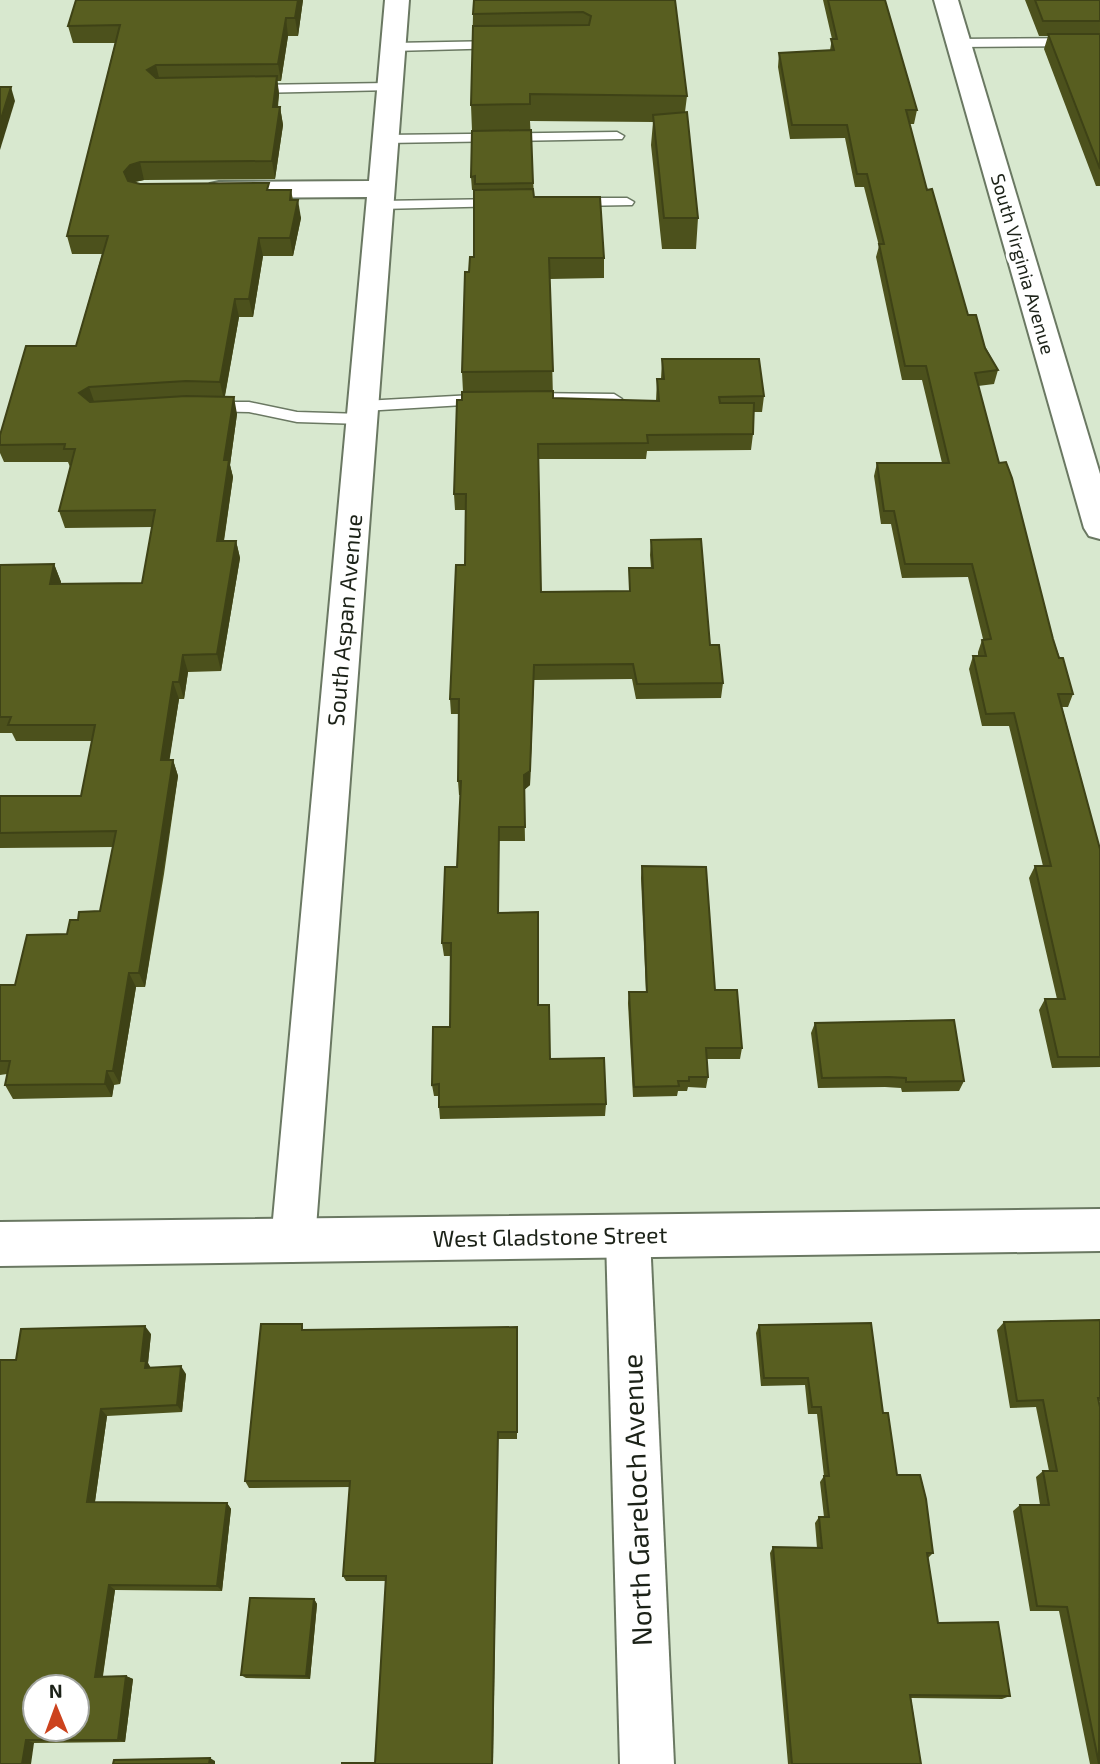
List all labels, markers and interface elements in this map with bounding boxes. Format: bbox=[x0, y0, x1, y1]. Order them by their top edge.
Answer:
street label: South Virginia Avenue bbox=[987, 171, 1060, 357]
street label: South Aspan Avenue bbox=[321, 513, 367, 727]
street label: West Gladstone Street bbox=[432, 1220, 668, 1252]
street label: North Gareloch Avenue bbox=[614, 1353, 658, 1647]
north arrow bbox=[21, 1673, 91, 1743]
text: N bbox=[49, 1679, 63, 1702]

